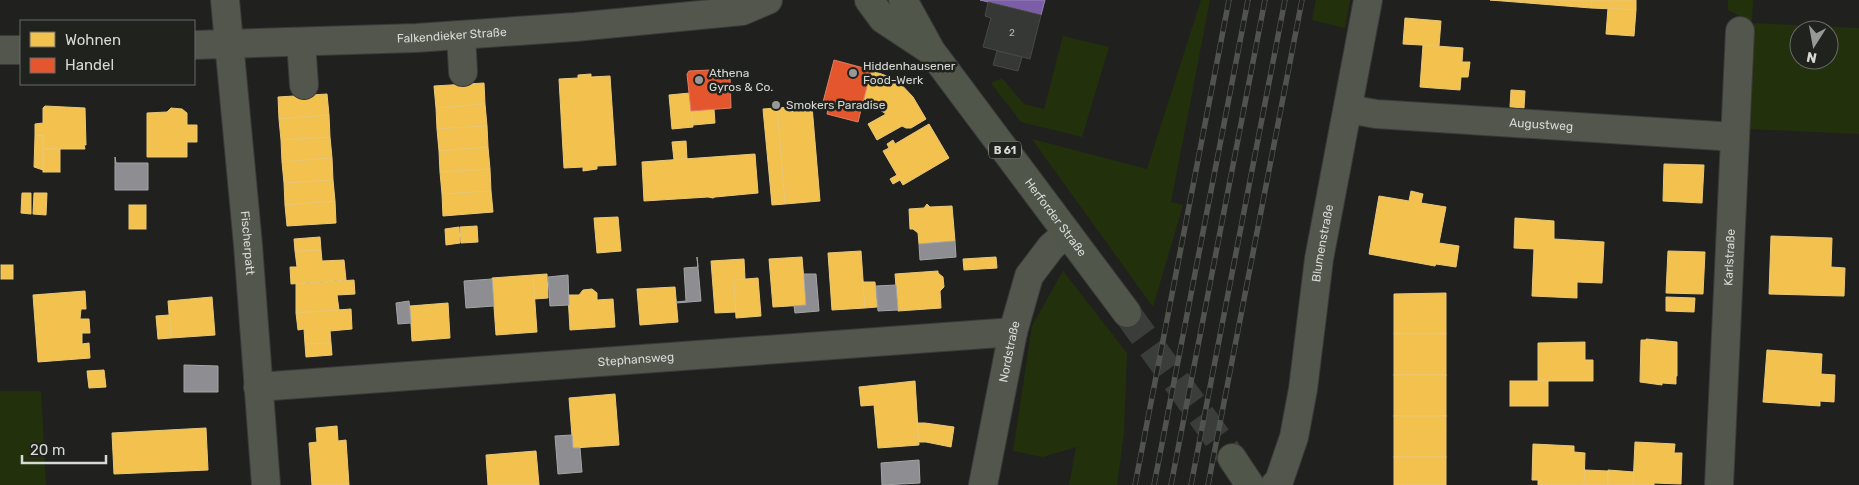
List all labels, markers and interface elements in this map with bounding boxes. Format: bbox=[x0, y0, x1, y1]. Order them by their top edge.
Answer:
legend bbox=[20, 20, 195, 85]
north arrow bbox=[1789, 20, 1839, 70]
street label: Falkendieker Straße bbox=[397, 25, 507, 46]
house number: 2 bbox=[1009, 27, 1015, 39]
text: Wohnen bbox=[65, 31, 121, 49]
text: N bbox=[1805, 48, 1818, 67]
text: Handel bbox=[65, 56, 114, 74]
place label: Hiddenhausener Food-Werk bbox=[863, 59, 956, 87]
place label: Athena Gyros & Co. bbox=[709, 66, 773, 94]
marker: Hiddenhausener Food-Werk bbox=[847, 67, 859, 79]
marker: Athena Gyros & Co. bbox=[693, 74, 705, 86]
place label: Smokers Paradise bbox=[786, 98, 886, 112]
marker: Smokers Paradise bbox=[770, 99, 782, 111]
street label: Augustweg bbox=[1509, 116, 1574, 134]
road number: B 61 bbox=[989, 142, 1021, 158]
street label: Herforder Straße bbox=[1022, 176, 1089, 259]
street label: Blumenstraße bbox=[1309, 203, 1336, 283]
street label: Fischerpatt bbox=[238, 210, 257, 276]
street label: Karlstraße bbox=[1721, 228, 1738, 286]
street label: Nordstraße bbox=[996, 319, 1023, 384]
street label: Stephansweg bbox=[597, 350, 675, 369]
scale bar bbox=[22, 432, 106, 464]
text: 20 m bbox=[30, 441, 65, 459]

